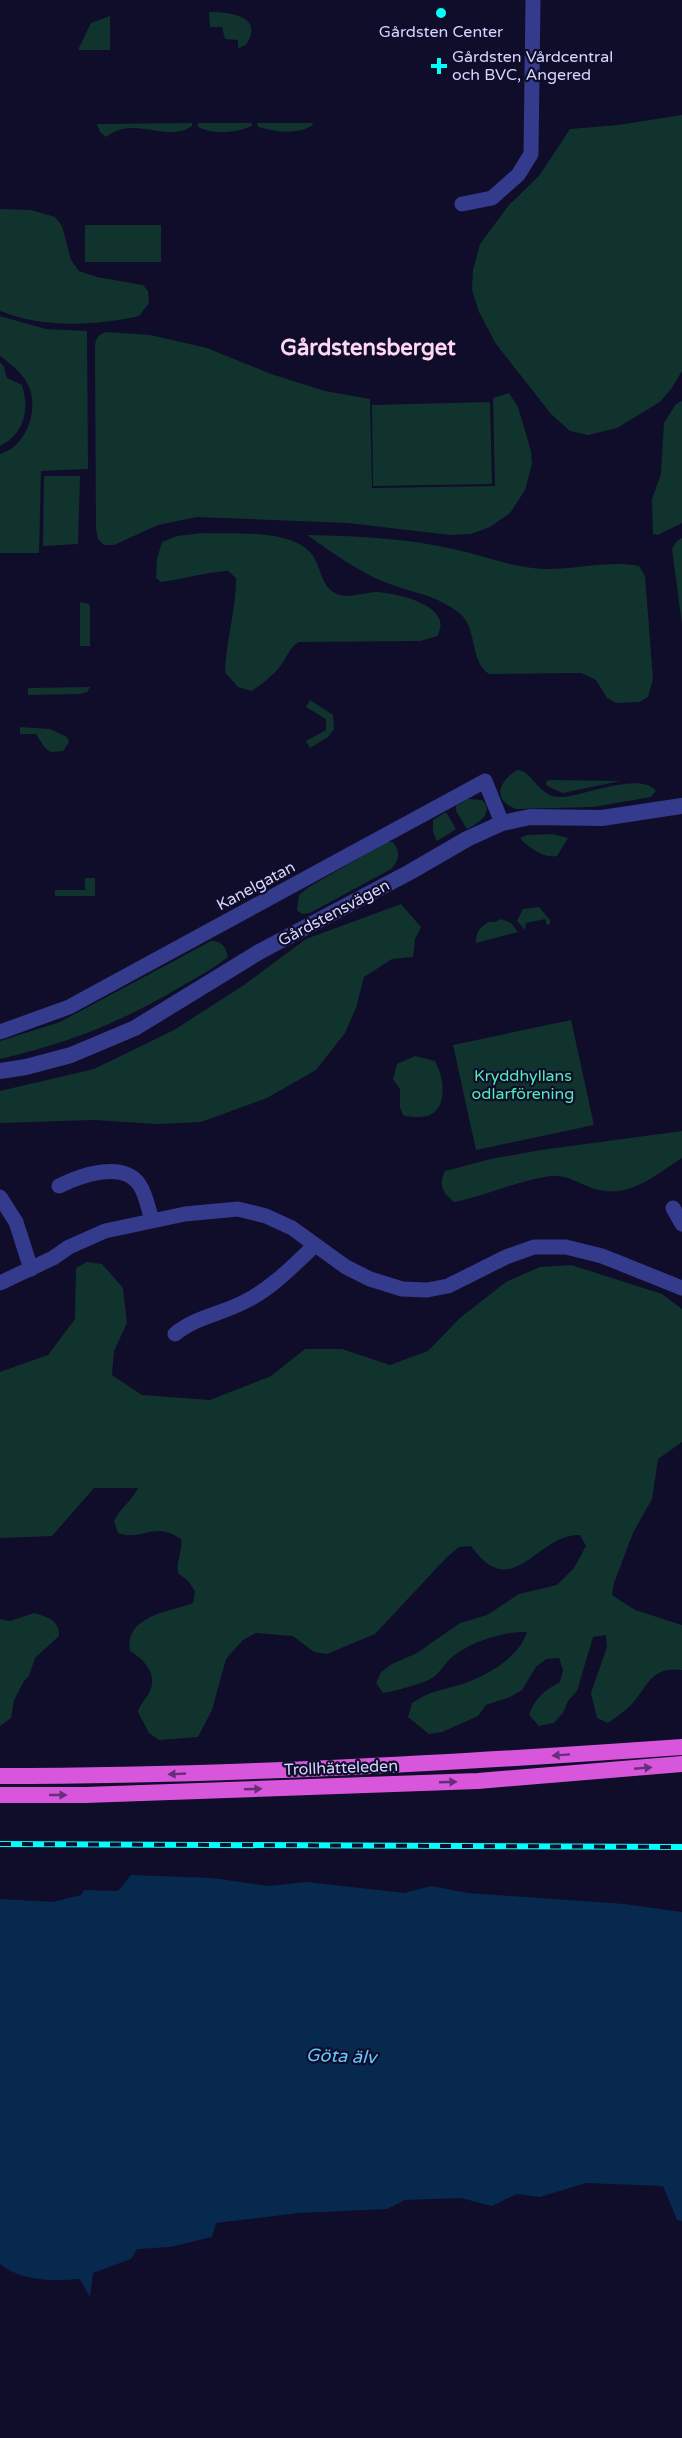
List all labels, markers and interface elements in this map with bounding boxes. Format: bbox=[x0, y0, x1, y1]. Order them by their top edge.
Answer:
marker: Gårdsten Center bbox=[434, 6, 448, 20]
place label: Gårdsten Center bbox=[379, 22, 504, 42]
place label: Gårdsten Vårdcentral och BVC, Angered bbox=[452, 47, 613, 85]
marker: Gårdsten Vårdcentral och BVC, Angered bbox=[430, 57, 448, 75]
district label: Gårdstensberget bbox=[280, 335, 456, 361]
street label: Kanelgatan bbox=[213, 857, 299, 915]
street label: Gårdstensvägen bbox=[275, 875, 393, 951]
park label: Kryddhyllans odlarförening bbox=[472, 1066, 574, 1104]
one-way arrow bbox=[551, 1751, 570, 1760]
street label: Trollhätteleden bbox=[284, 1756, 398, 1780]
one-way arrow bbox=[633, 1763, 652, 1772]
one-way arrow bbox=[168, 1770, 187, 1779]
one-way arrow bbox=[439, 1778, 458, 1787]
one-way arrow bbox=[244, 1785, 263, 1794]
one-way arrow bbox=[49, 1790, 68, 1800]
water label: Göta älv bbox=[305, 2044, 379, 2068]

